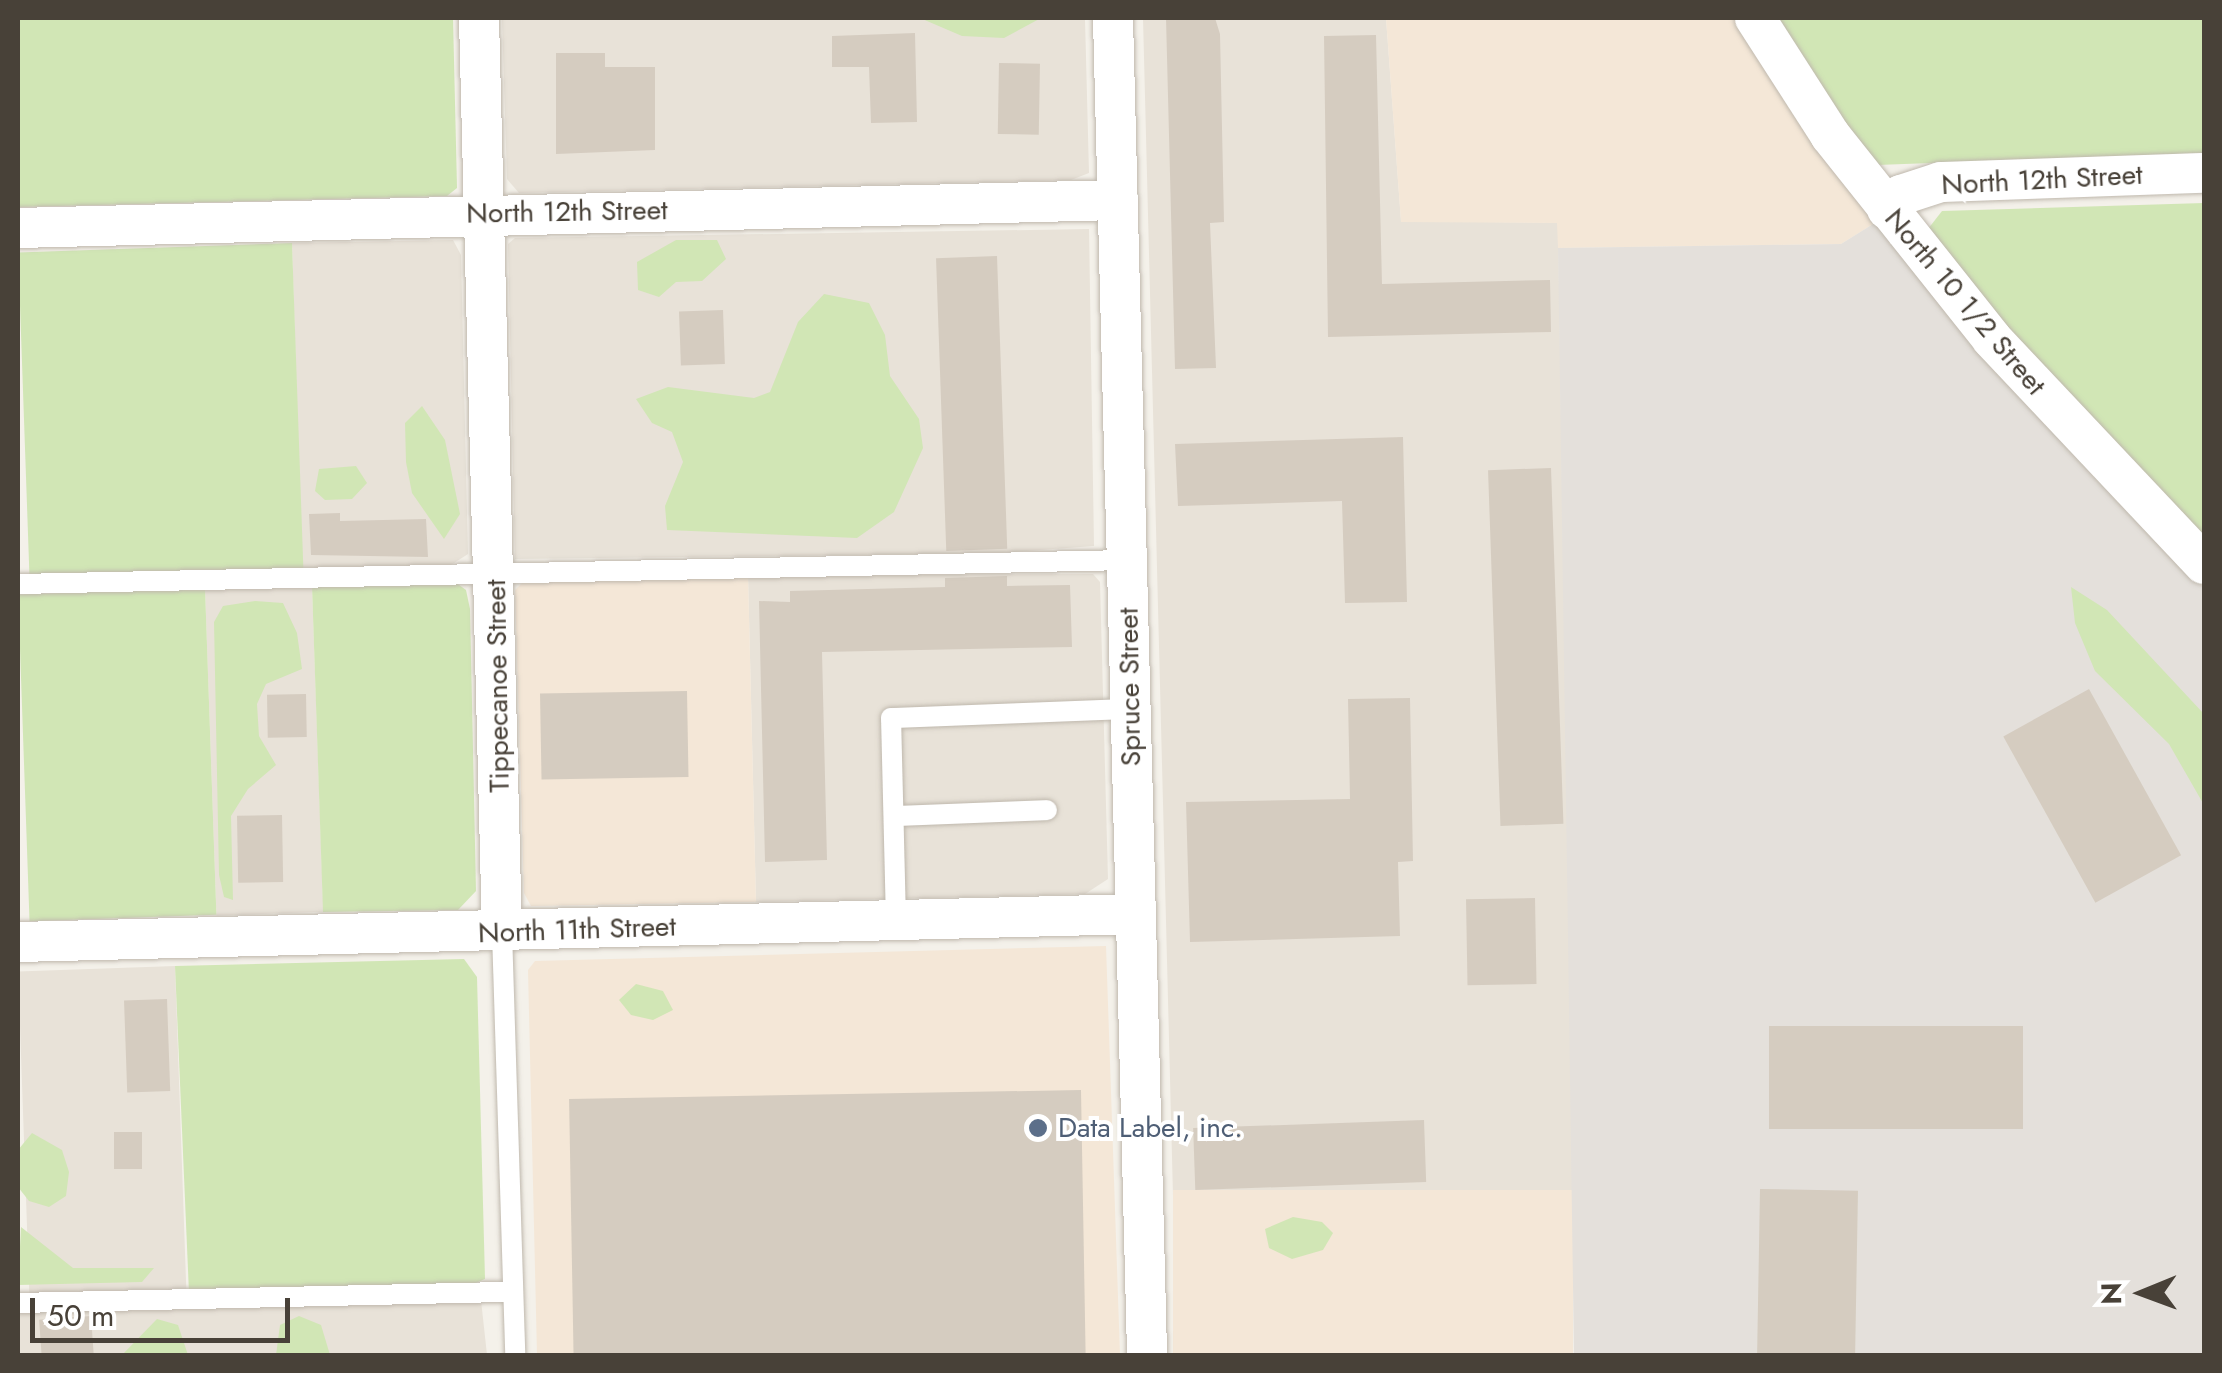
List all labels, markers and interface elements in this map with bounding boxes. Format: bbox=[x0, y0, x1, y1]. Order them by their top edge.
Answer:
street label: North 12th Street bbox=[1940, 158, 2144, 202]
street label: North 12th Street bbox=[466, 193, 668, 231]
street label: North 10 1/2 Street bbox=[1877, 202, 2053, 402]
street label: Tippecanoe Street bbox=[479, 579, 517, 793]
street label: Spruce Street bbox=[1112, 607, 1148, 767]
street label: North 11th Street bbox=[477, 910, 677, 950]
place label: Data Label, inc. bbox=[1058, 1111, 1243, 1145]
marker: Data Label, inc. bbox=[1027, 1117, 1049, 1139]
north arrow bbox=[2092, 1243, 2192, 1343]
scale bar bbox=[35, 1278, 295, 1340]
text: N bbox=[2091, 1282, 2132, 1305]
text: 50 m bbox=[47, 1294, 114, 1337]

